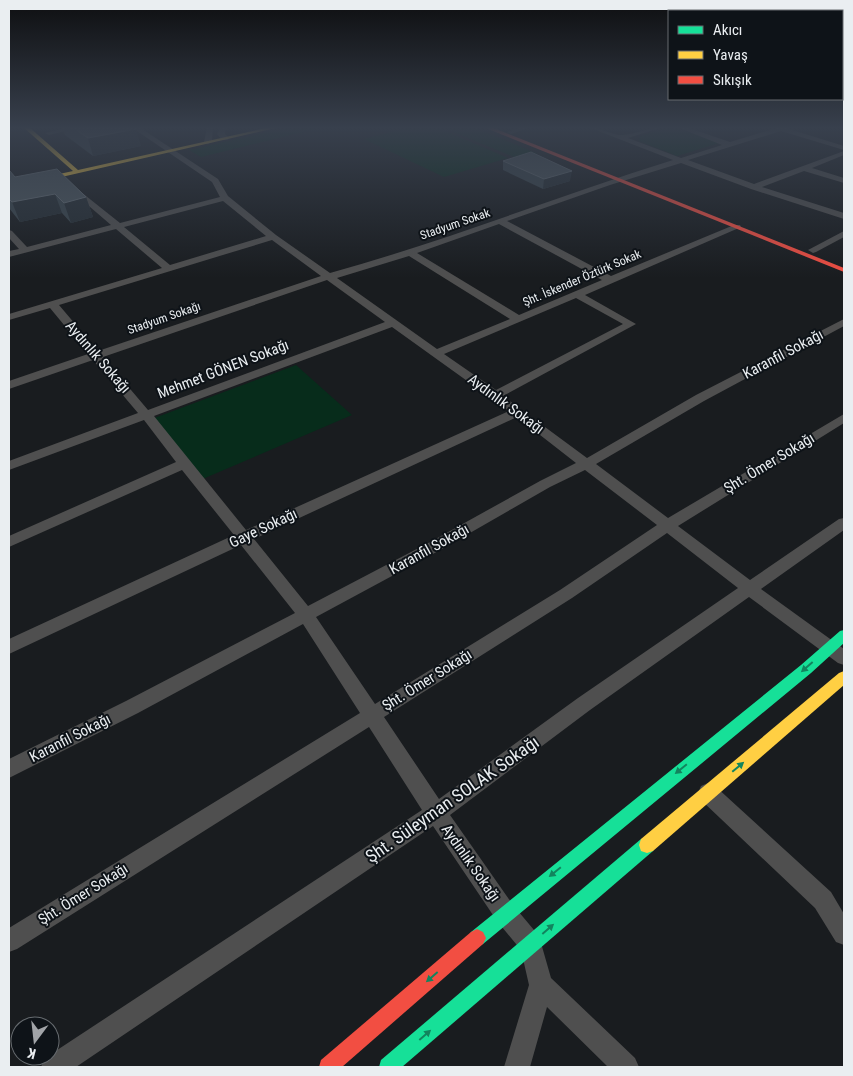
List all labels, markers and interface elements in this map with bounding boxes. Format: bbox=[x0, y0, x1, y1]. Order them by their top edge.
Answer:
legend bbox=[668, 10, 843, 100]
text: Akıcı bbox=[713, 21, 742, 39]
text: Yavaş bbox=[713, 46, 748, 64]
text: Sıkışık bbox=[713, 71, 752, 89]
street label: Stadyum Sokak bbox=[418, 205, 492, 242]
street label: Şht. İskender Öztürk Sokak bbox=[520, 246, 644, 309]
street label: Stadyum Sokağı bbox=[126, 299, 202, 337]
street label: Aydınlık Sokağı bbox=[62, 317, 134, 397]
street label: Karanfil Sokağı bbox=[740, 325, 826, 383]
street label: Mehmet GÖNEN Sokağı bbox=[155, 336, 291, 402]
street label: Aydınlık Sokağı bbox=[464, 370, 548, 438]
street label: Şht. Ömer Sokağı bbox=[720, 429, 818, 497]
street label: Gaye Sokağı bbox=[226, 504, 300, 552]
street label: Karanfil Sokağı bbox=[386, 520, 472, 578]
street label: Şht. Ömer Sokağı bbox=[379, 645, 475, 715]
one-way arrow bbox=[802, 661, 814, 673]
street label: Karanfil Sokağı bbox=[26, 710, 114, 766]
street label: Şht. Süleyman SOLAK Sokağı bbox=[361, 731, 543, 867]
one-way arrow bbox=[732, 761, 744, 773]
one-way arrow bbox=[675, 763, 688, 774]
street label: Aydınlık Sokağı bbox=[438, 821, 504, 905]
street label: Şht. Ömer Sokağı bbox=[35, 859, 131, 929]
one-way arrow bbox=[549, 866, 562, 877]
one-way arrow bbox=[542, 924, 555, 935]
one-way arrow bbox=[425, 972, 438, 983]
north arrow bbox=[10, 1016, 60, 1066]
one-way arrow bbox=[419, 1030, 432, 1041]
text: K bbox=[26, 1045, 37, 1062]

